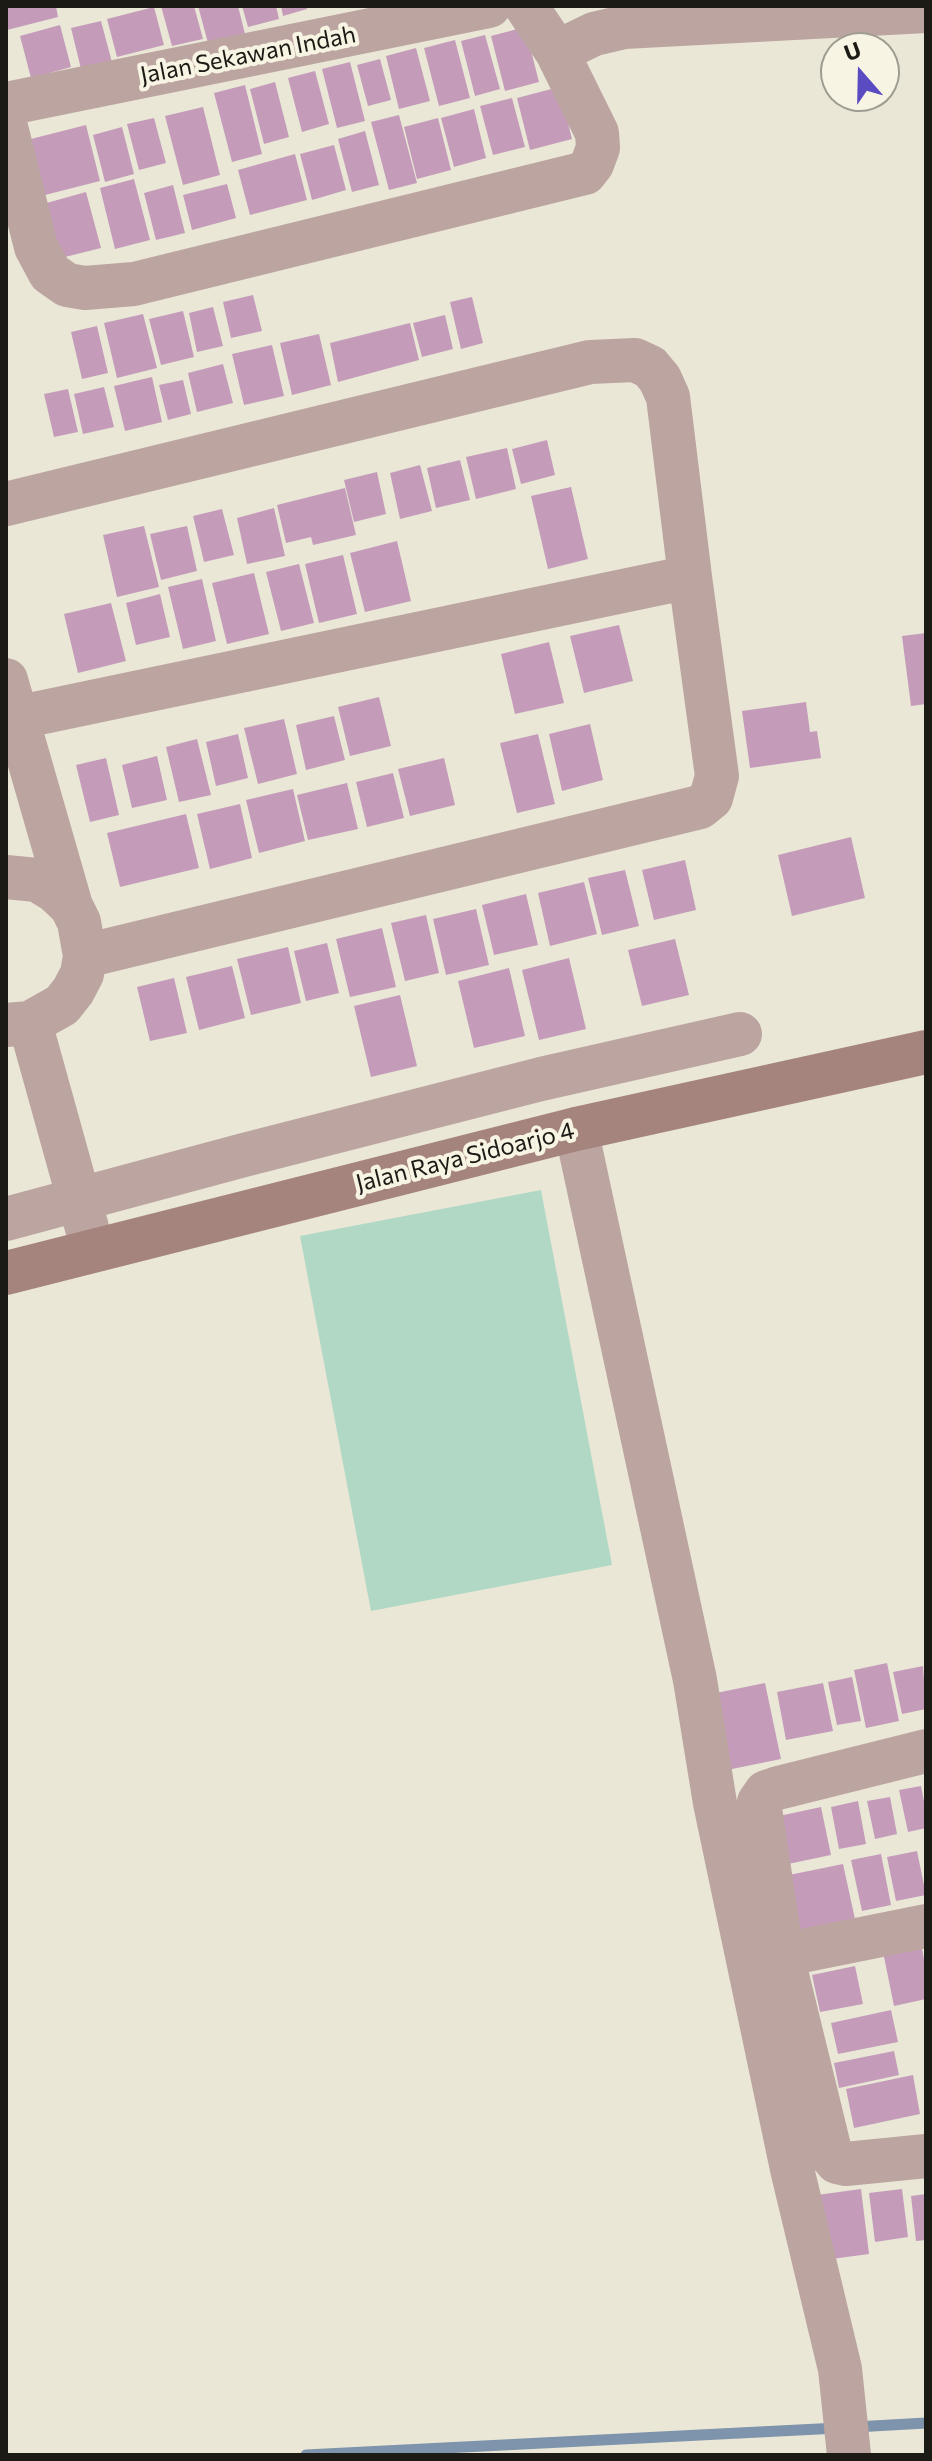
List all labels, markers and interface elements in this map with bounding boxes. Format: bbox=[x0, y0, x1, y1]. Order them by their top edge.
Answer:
street label: Jalan Sekawan Indah bbox=[138, 20, 358, 90]
north arrow bbox=[820, 32, 900, 112]
text: U bbox=[840, 35, 864, 66]
street label: Jalan Raya Sidoarjo 4 bbox=[353, 1116, 577, 1198]

